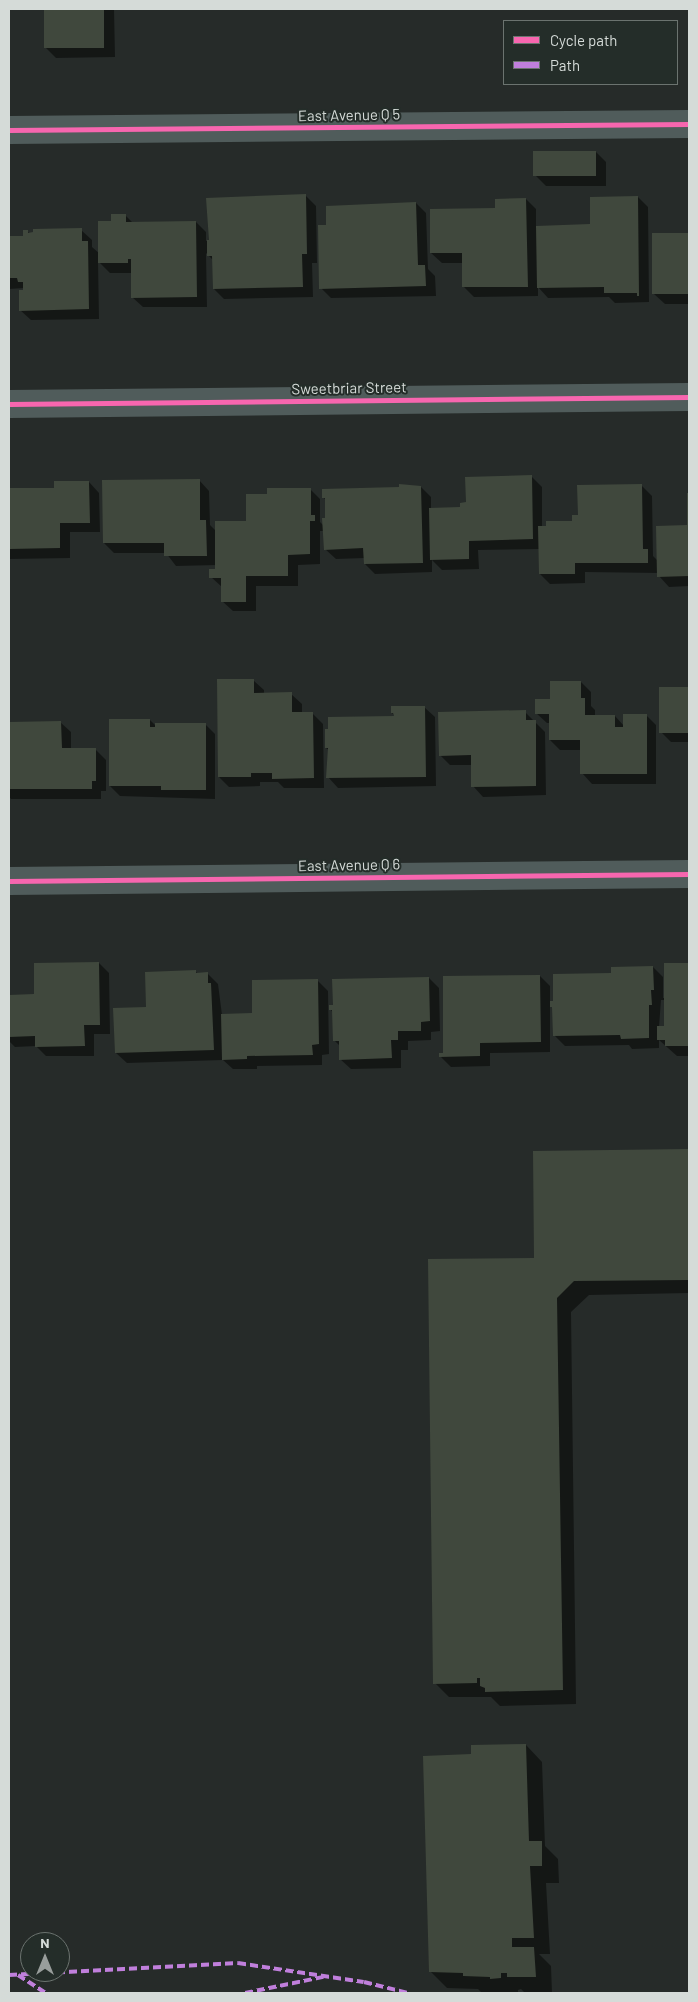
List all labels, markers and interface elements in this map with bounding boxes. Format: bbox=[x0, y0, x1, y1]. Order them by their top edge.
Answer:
legend bbox=[503, 20, 678, 85]
text: Cycle path bbox=[550, 31, 617, 49]
text: Path bbox=[550, 56, 580, 74]
street label: East Avenue Q 5 bbox=[298, 105, 400, 125]
street label: Sweetbriar Street bbox=[291, 378, 407, 398]
street label: East Avenue Q 6 bbox=[298, 855, 400, 875]
north arrow bbox=[20, 1932, 70, 1982]
text: N bbox=[40, 1934, 50, 1951]

